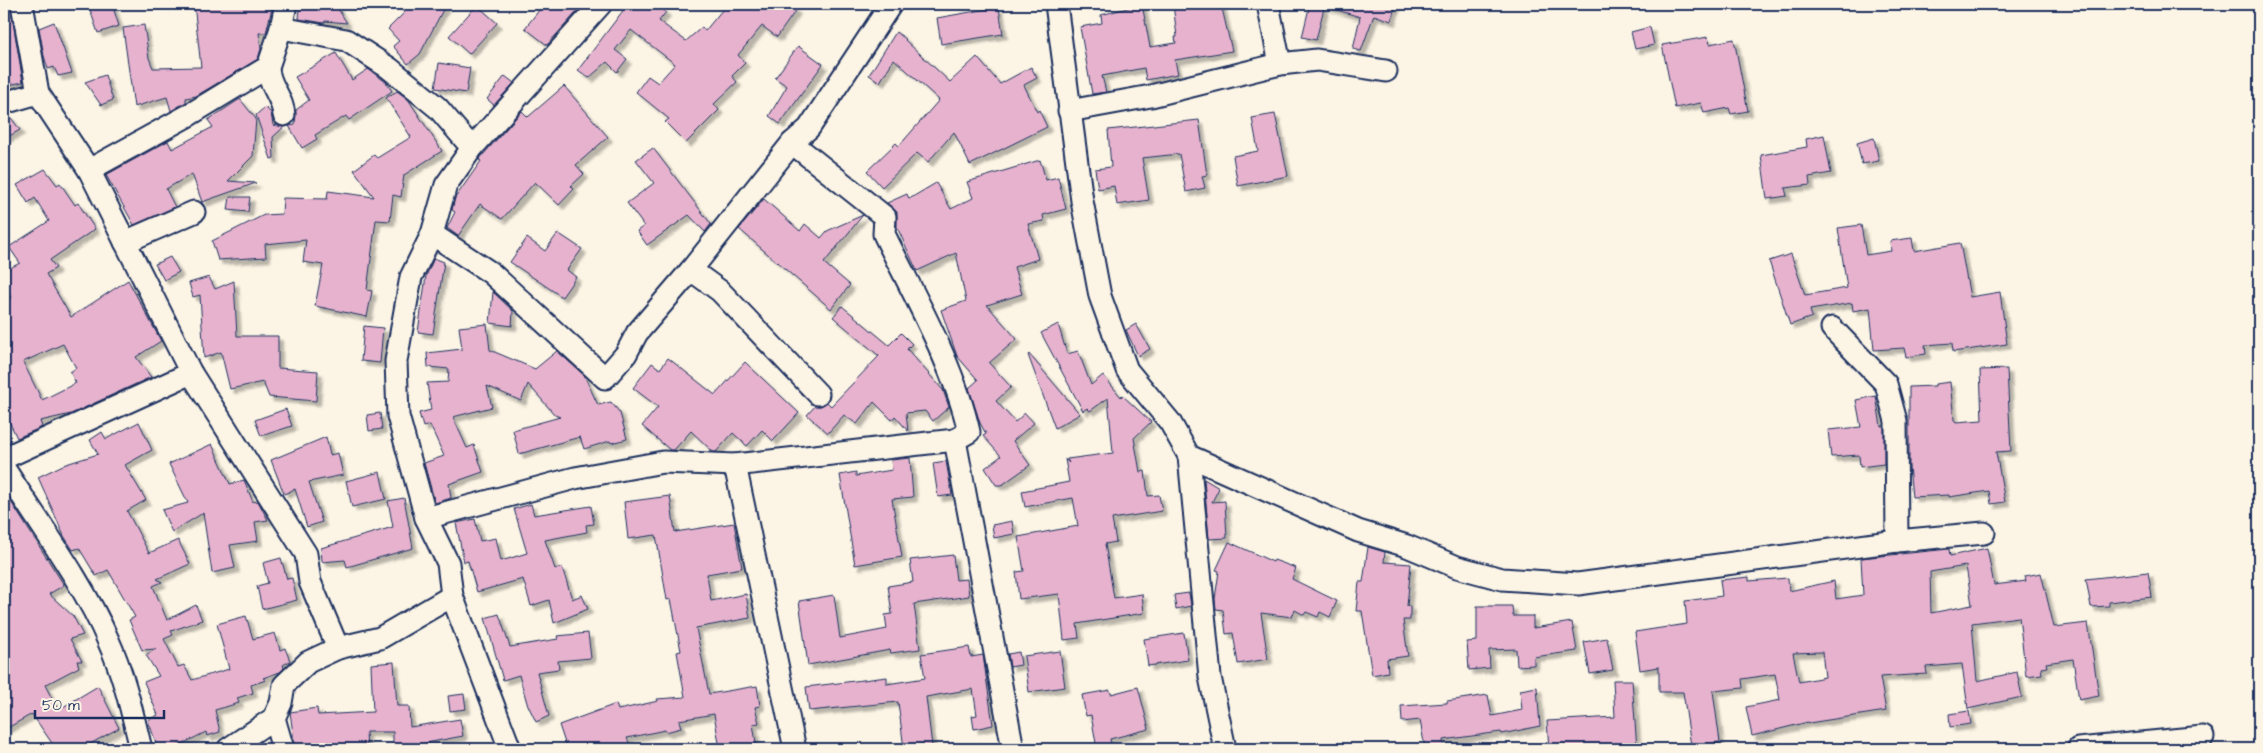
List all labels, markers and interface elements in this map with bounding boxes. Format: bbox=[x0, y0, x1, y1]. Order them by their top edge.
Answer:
scale bar bbox=[35, 688, 164, 720]
text: 50 m bbox=[42, 695, 80, 716]

